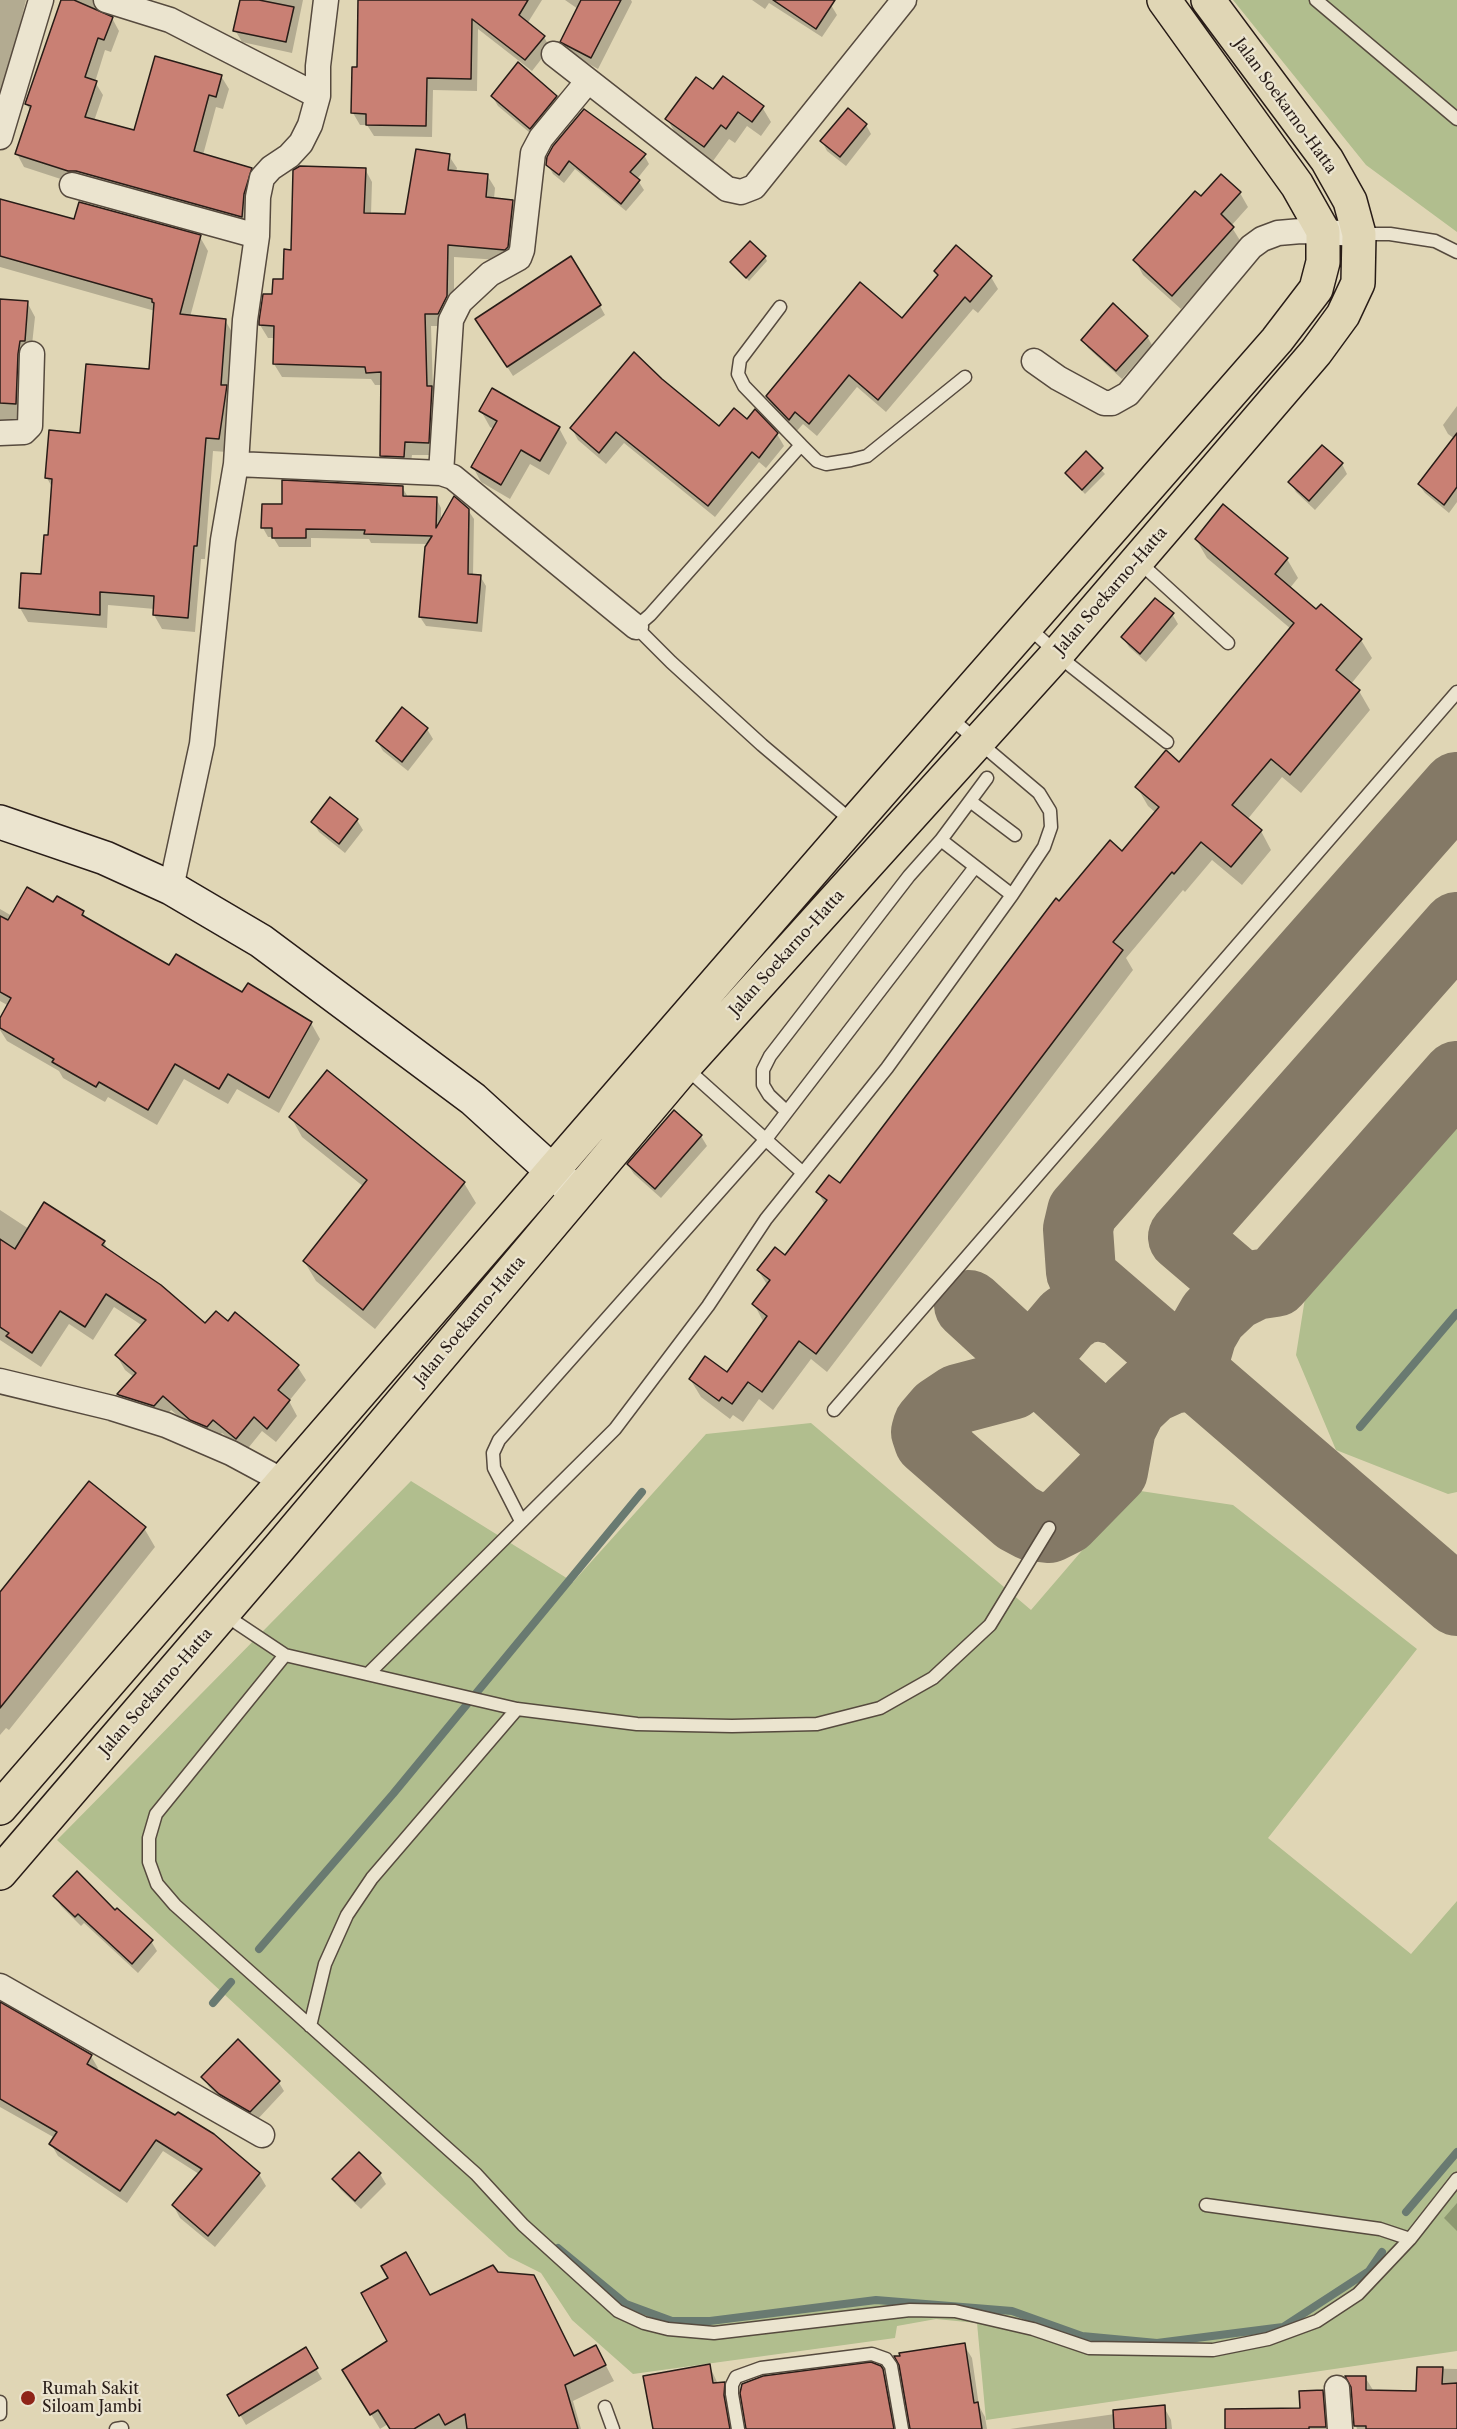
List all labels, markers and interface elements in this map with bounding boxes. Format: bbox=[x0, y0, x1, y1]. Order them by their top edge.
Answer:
street label: Jalan Soekarno-Hatta bbox=[1229, 35, 1341, 177]
street label: Jalan Soekarno-Hatta bbox=[1050, 523, 1172, 659]
street label: Jalan Soekarno-Hatta bbox=[725, 886, 849, 1020]
street label: Jalan Soekarno-Hatta bbox=[410, 1253, 530, 1389]
street label: Jalan Soekarno-Hatta bbox=[95, 1624, 217, 1760]
place label: Rumah Sakit Siloam Jambi bbox=[42, 2379, 142, 2417]
marker: Rumah Sakit Siloam Jambi bbox=[19, 2389, 37, 2407]

